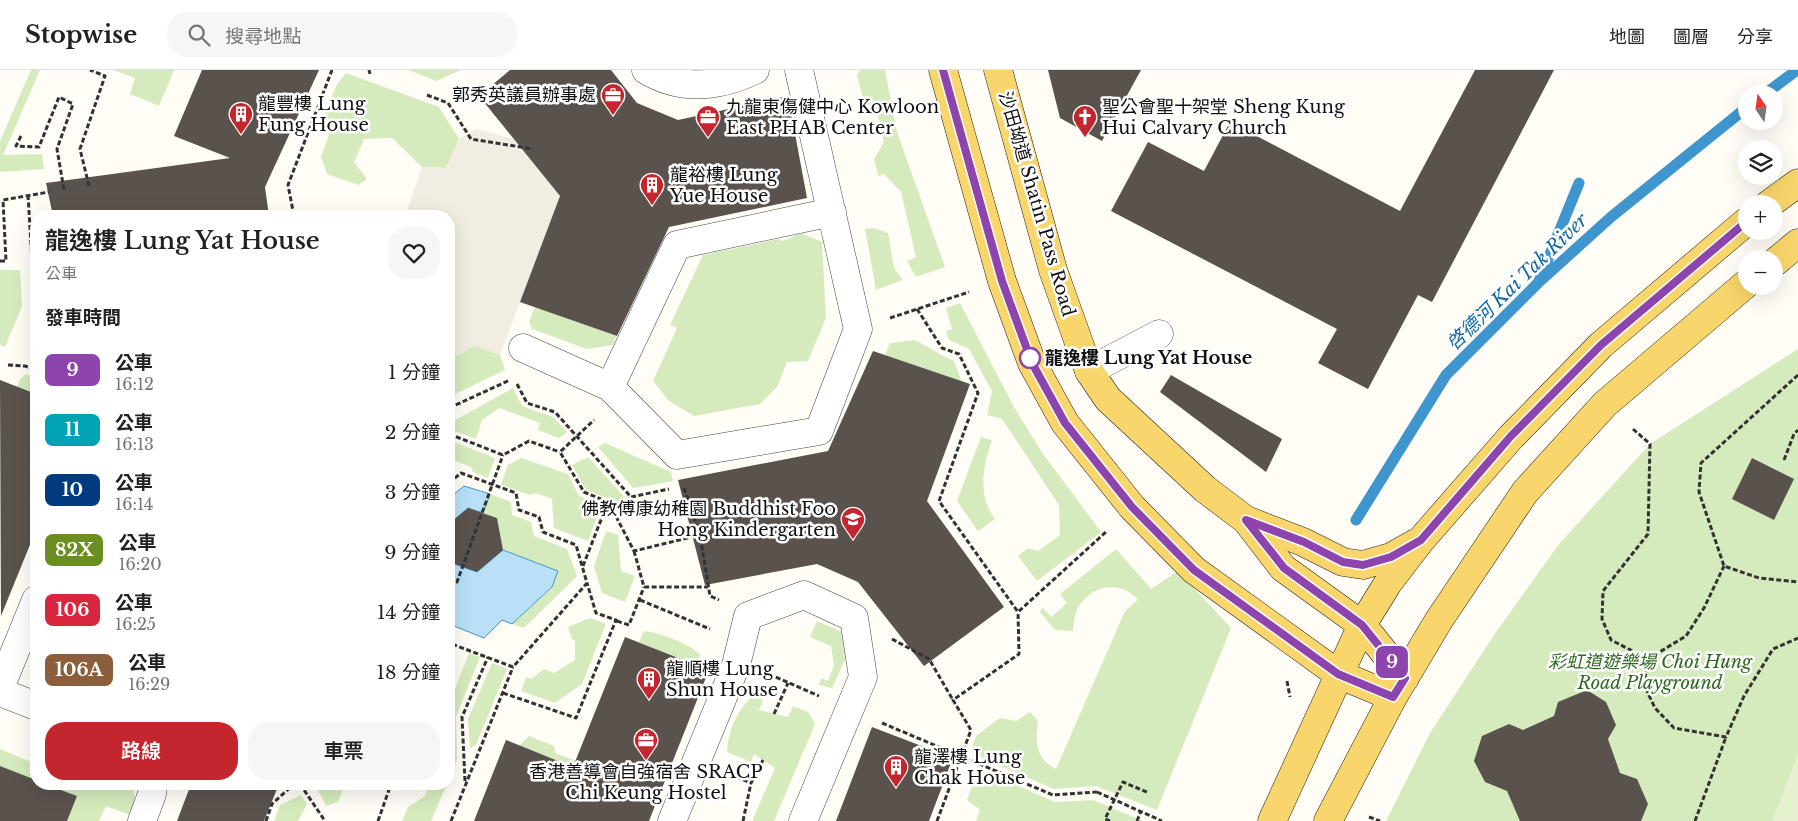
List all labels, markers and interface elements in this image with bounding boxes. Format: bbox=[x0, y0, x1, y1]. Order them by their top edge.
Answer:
search box bbox=[167, 12, 517, 57]
text: Stopwise bbox=[25, 20, 137, 49]
icon: search bbox=[185, 21, 213, 49]
text: 搜尋地點 bbox=[225, 25, 301, 48]
text: 地圖 bbox=[1609, 26, 1645, 48]
text: 圖層 bbox=[1673, 26, 1709, 48]
text: 分享 bbox=[1737, 26, 1773, 48]
office icon: 郭秀英議員辦事處 bbox=[600, 82, 626, 116]
place label: 郭秀英議員辦事處 bbox=[452, 84, 596, 106]
north arrow bbox=[1738, 85, 1782, 130]
map controls bbox=[1738, 85, 1783, 295]
street label: 沙田坳道 Shatin Pass Road bbox=[994, 89, 1080, 319]
place label: 龍豐樓 Lung Fung House bbox=[258, 93, 369, 136]
place label: 九龍東傷健中心 Kowloon East PHAB Center bbox=[726, 96, 939, 139]
place label: 聖公會聖十架堂 Sheng Kung Hui Calvary Church bbox=[1102, 96, 1345, 139]
building icon: 龍豐樓 Lung Fung House bbox=[228, 101, 254, 135]
office icon: 九龍東傷健中心 Kowloon East PHAB Center bbox=[695, 104, 721, 138]
church icon: 聖公會聖十架堂 Sheng Kung Hui Calvary Church bbox=[1072, 104, 1098, 138]
button: layers bbox=[1738, 140, 1783, 185]
place label: 龍裕樓 Lung Yue House bbox=[669, 164, 778, 207]
building icon: 龍裕樓 Lung Yue House bbox=[639, 172, 665, 206]
button: + bbox=[1738, 195, 1783, 240]
water label: 啓德河 Kai Tak River bbox=[1442, 208, 1593, 355]
text: 龍逸樓 Lung Yat House bbox=[45, 226, 320, 255]
button: heart bbox=[388, 227, 440, 279]
button: − bbox=[1738, 250, 1783, 295]
text: 公車 bbox=[45, 263, 77, 283]
text: 發車時間 bbox=[45, 306, 121, 329]
marker: 龍逸樓 Lung Yat House bbox=[1019, 347, 1041, 369]
place label: 龍逸樓 Lung Yat House bbox=[1045, 347, 1252, 369]
text: 公車 bbox=[115, 351, 153, 374]
text: 9 bbox=[66, 359, 79, 381]
text: 1 分鐘 bbox=[388, 361, 440, 384]
text: 16:12 bbox=[115, 374, 154, 394]
text: 公車 bbox=[115, 411, 153, 434]
text: 11 bbox=[65, 419, 80, 441]
text: 2 分鐘 bbox=[385, 421, 440, 444]
text: 16:13 bbox=[115, 434, 154, 454]
text: 公車 bbox=[115, 471, 153, 494]
text: 10 bbox=[62, 479, 83, 501]
text: 3 分鐘 bbox=[385, 481, 440, 504]
text: 16:14 bbox=[115, 494, 153, 514]
place label: 佛教傅康幼稚園 Buddhist Foo Hong Kindergarten bbox=[581, 498, 836, 541]
school or university icon: 佛教傅康幼稚園 Buddhist Foo Hong Kindergarten bbox=[840, 506, 866, 540]
text: 公車 bbox=[118, 531, 156, 554]
text: 82X bbox=[55, 539, 93, 561]
text: 9 分鐘 bbox=[384, 541, 440, 564]
text: 16:20 bbox=[118, 554, 162, 574]
text: 公車 bbox=[115, 591, 153, 614]
text: 106 bbox=[56, 599, 89, 621]
text: 14 分鐘 bbox=[377, 601, 440, 624]
text: 16:25 bbox=[115, 614, 156, 634]
line badge: 9 bbox=[1376, 646, 1408, 678]
text: 公車 bbox=[128, 651, 166, 674]
text: 9 bbox=[1386, 651, 1398, 673]
park label: 彩虹道遊樂場 Choi Hung Road Playground bbox=[1548, 651, 1753, 694]
place label: 龍順樓 Lung Shun House bbox=[666, 658, 778, 701]
text: 106A bbox=[55, 659, 103, 681]
text: 18 分鐘 bbox=[377, 661, 440, 684]
building icon: 龍順樓 Lung Shun House bbox=[636, 666, 662, 700]
text: 16:29 bbox=[128, 674, 170, 694]
button: 路線 bbox=[45, 722, 238, 780]
button: 車票 bbox=[248, 722, 440, 780]
office icon: 香港善導會自強宿舍 SRACP Chi Keung Hostel bbox=[633, 727, 659, 761]
place label: 龍澤樓 Lung Chak House bbox=[914, 746, 1025, 789]
building icon: 龍澤樓 Lung Chak House bbox=[883, 754, 909, 788]
place label: 香港善導會自強宿舍 SRACP Chi Keung Hostel bbox=[529, 761, 763, 804]

